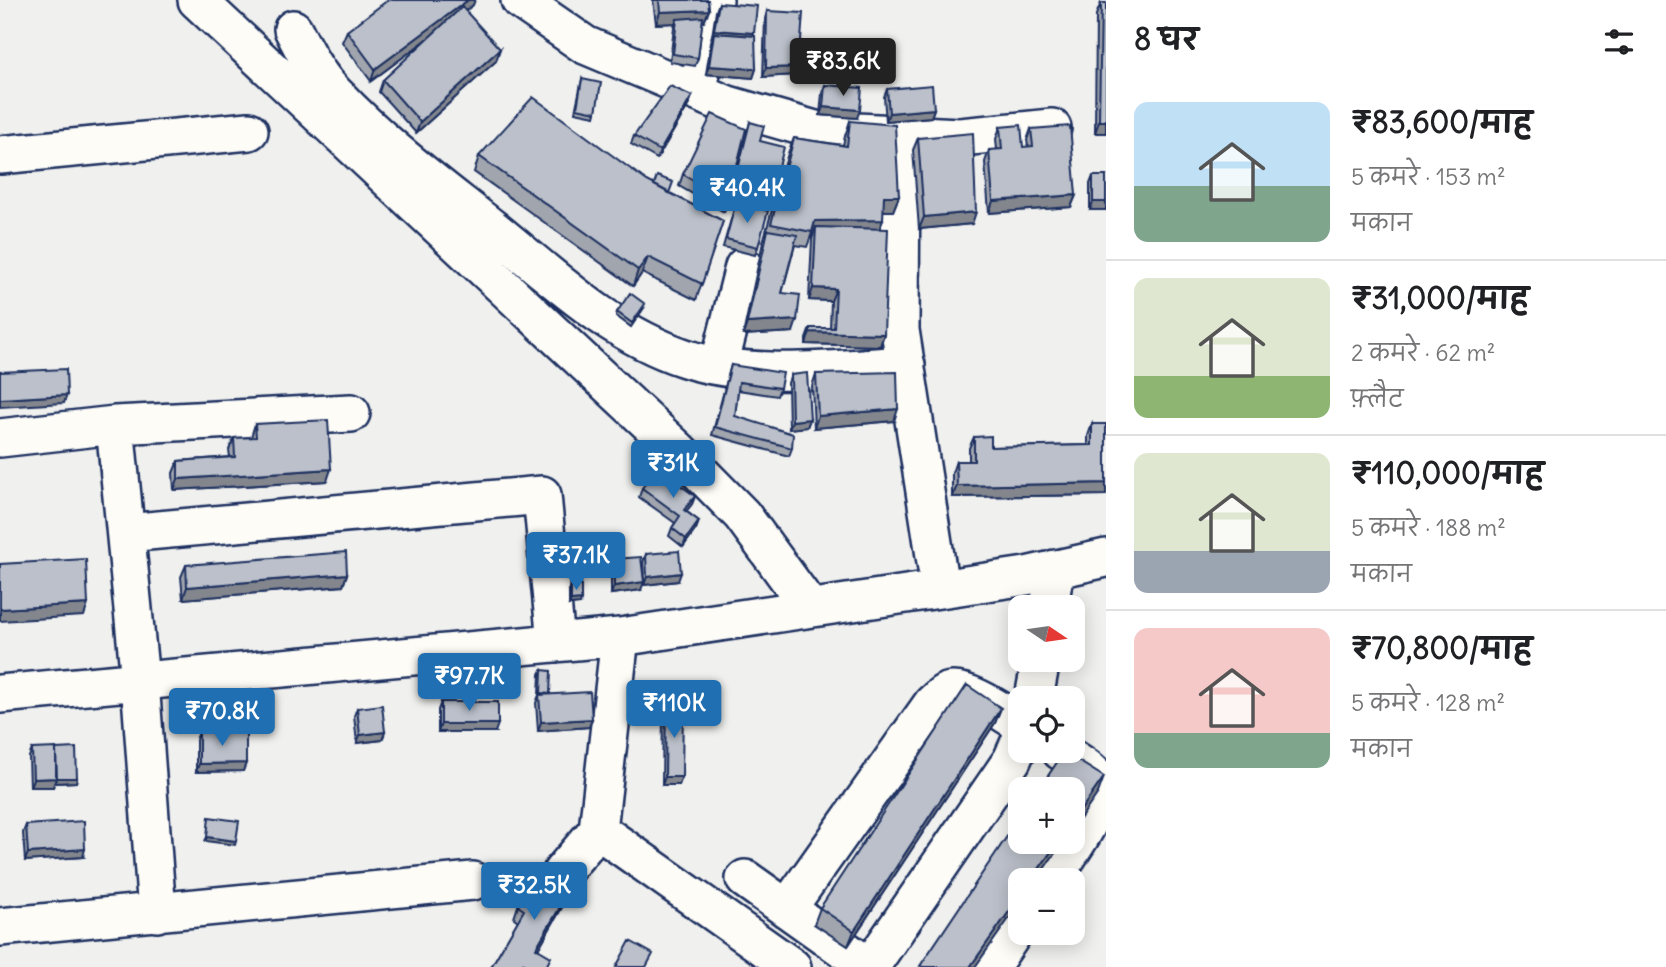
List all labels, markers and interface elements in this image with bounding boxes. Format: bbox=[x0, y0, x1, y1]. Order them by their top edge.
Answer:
text: 8 घर bbox=[1134, 20, 1198, 58]
icon: filters bbox=[1600, 23, 1638, 61]
pin: ₹83.6K bbox=[786, 38, 900, 98]
text: ₹83.6K bbox=[806, 46, 880, 75]
text: ₹83,600/माह bbox=[1351, 103, 1532, 141]
icon: home bbox=[1190, 130, 1274, 214]
text: 5 कमरे · 153 m² bbox=[1351, 162, 1506, 191]
pin: ₹40.4K bbox=[690, 166, 804, 225]
text: ₹40.4K bbox=[709, 173, 785, 202]
text: मकान bbox=[1351, 208, 1412, 237]
text: ₹31,000/माह bbox=[1351, 279, 1529, 317]
icon: home bbox=[1190, 306, 1274, 390]
text: 2 कमरे · 62 m² bbox=[1351, 338, 1495, 367]
text: फ़्लैट bbox=[1351, 384, 1403, 413]
pin: ₹31K bbox=[632, 440, 714, 500]
text: ₹31K bbox=[647, 448, 699, 477]
text: ₹110,000/माह bbox=[1351, 454, 1544, 492]
icon: home bbox=[1190, 481, 1274, 565]
text: 5 कमरे · 188 m² bbox=[1351, 513, 1506, 542]
pin: ₹37.1K bbox=[519, 532, 633, 592]
text: ₹37.1K bbox=[542, 540, 610, 569]
text: मकान bbox=[1351, 559, 1412, 588]
north arrow bbox=[1008, 595, 1085, 672]
map controls bbox=[1008, 595, 1085, 945]
text: ₹70,800/माह bbox=[1351, 629, 1532, 667]
pin: ₹97.7K bbox=[412, 654, 526, 713]
icon: home bbox=[1190, 656, 1274, 740]
text: ₹97.7K bbox=[434, 661, 504, 690]
pin: ₹110K bbox=[625, 680, 723, 740]
button: locate bbox=[1008, 686, 1085, 763]
pin: ₹70.8K bbox=[165, 688, 279, 748]
text: ₹110K bbox=[642, 688, 706, 717]
text: 5 कमरे · 128 m² bbox=[1351, 688, 1505, 717]
text: ₹70.8K bbox=[185, 696, 259, 725]
text: मकान bbox=[1351, 734, 1412, 763]
button: + bbox=[1008, 777, 1085, 854]
pin: ₹32.5K bbox=[477, 862, 591, 922]
button: − bbox=[1008, 868, 1085, 945]
text: ₹32.5K bbox=[497, 870, 571, 899]

